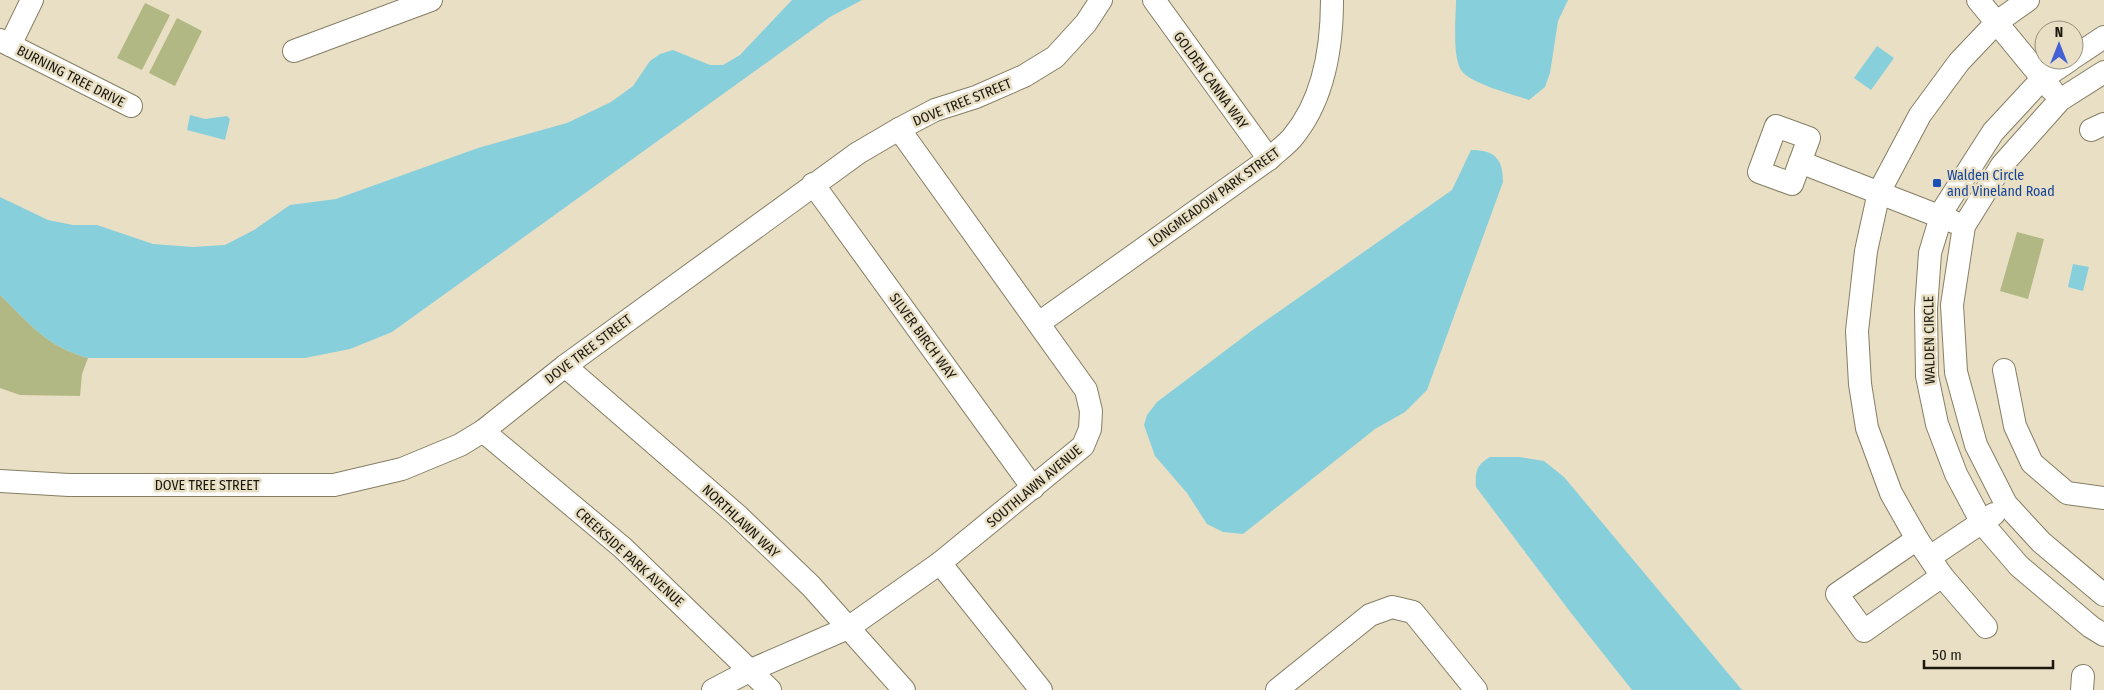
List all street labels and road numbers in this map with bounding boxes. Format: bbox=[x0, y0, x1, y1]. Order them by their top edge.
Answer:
street label: GOLDEN CANNA WAY bbox=[1170, 28, 1252, 132]
street label: BURNING TREE DRIVE bbox=[14, 42, 128, 111]
street label: DOVE TREE STREET bbox=[910, 75, 1014, 130]
street label: LONGMEADOW PARK STREET bbox=[1145, 144, 1284, 251]
street label: SILVER BIRCH WAY bbox=[886, 290, 960, 383]
street label: WALDEN CIRCLE bbox=[1920, 295, 1939, 384]
street label: DOVE TREE STREET bbox=[541, 311, 636, 388]
street label: SOUTHLAWN AVENUE bbox=[983, 441, 1086, 531]
street label: DOVE TREE STREET bbox=[155, 477, 260, 494]
street label: NORTHLAWN WAY bbox=[698, 481, 783, 562]
street label: CREEKSIDE PARK AVENUE bbox=[572, 504, 688, 611]

